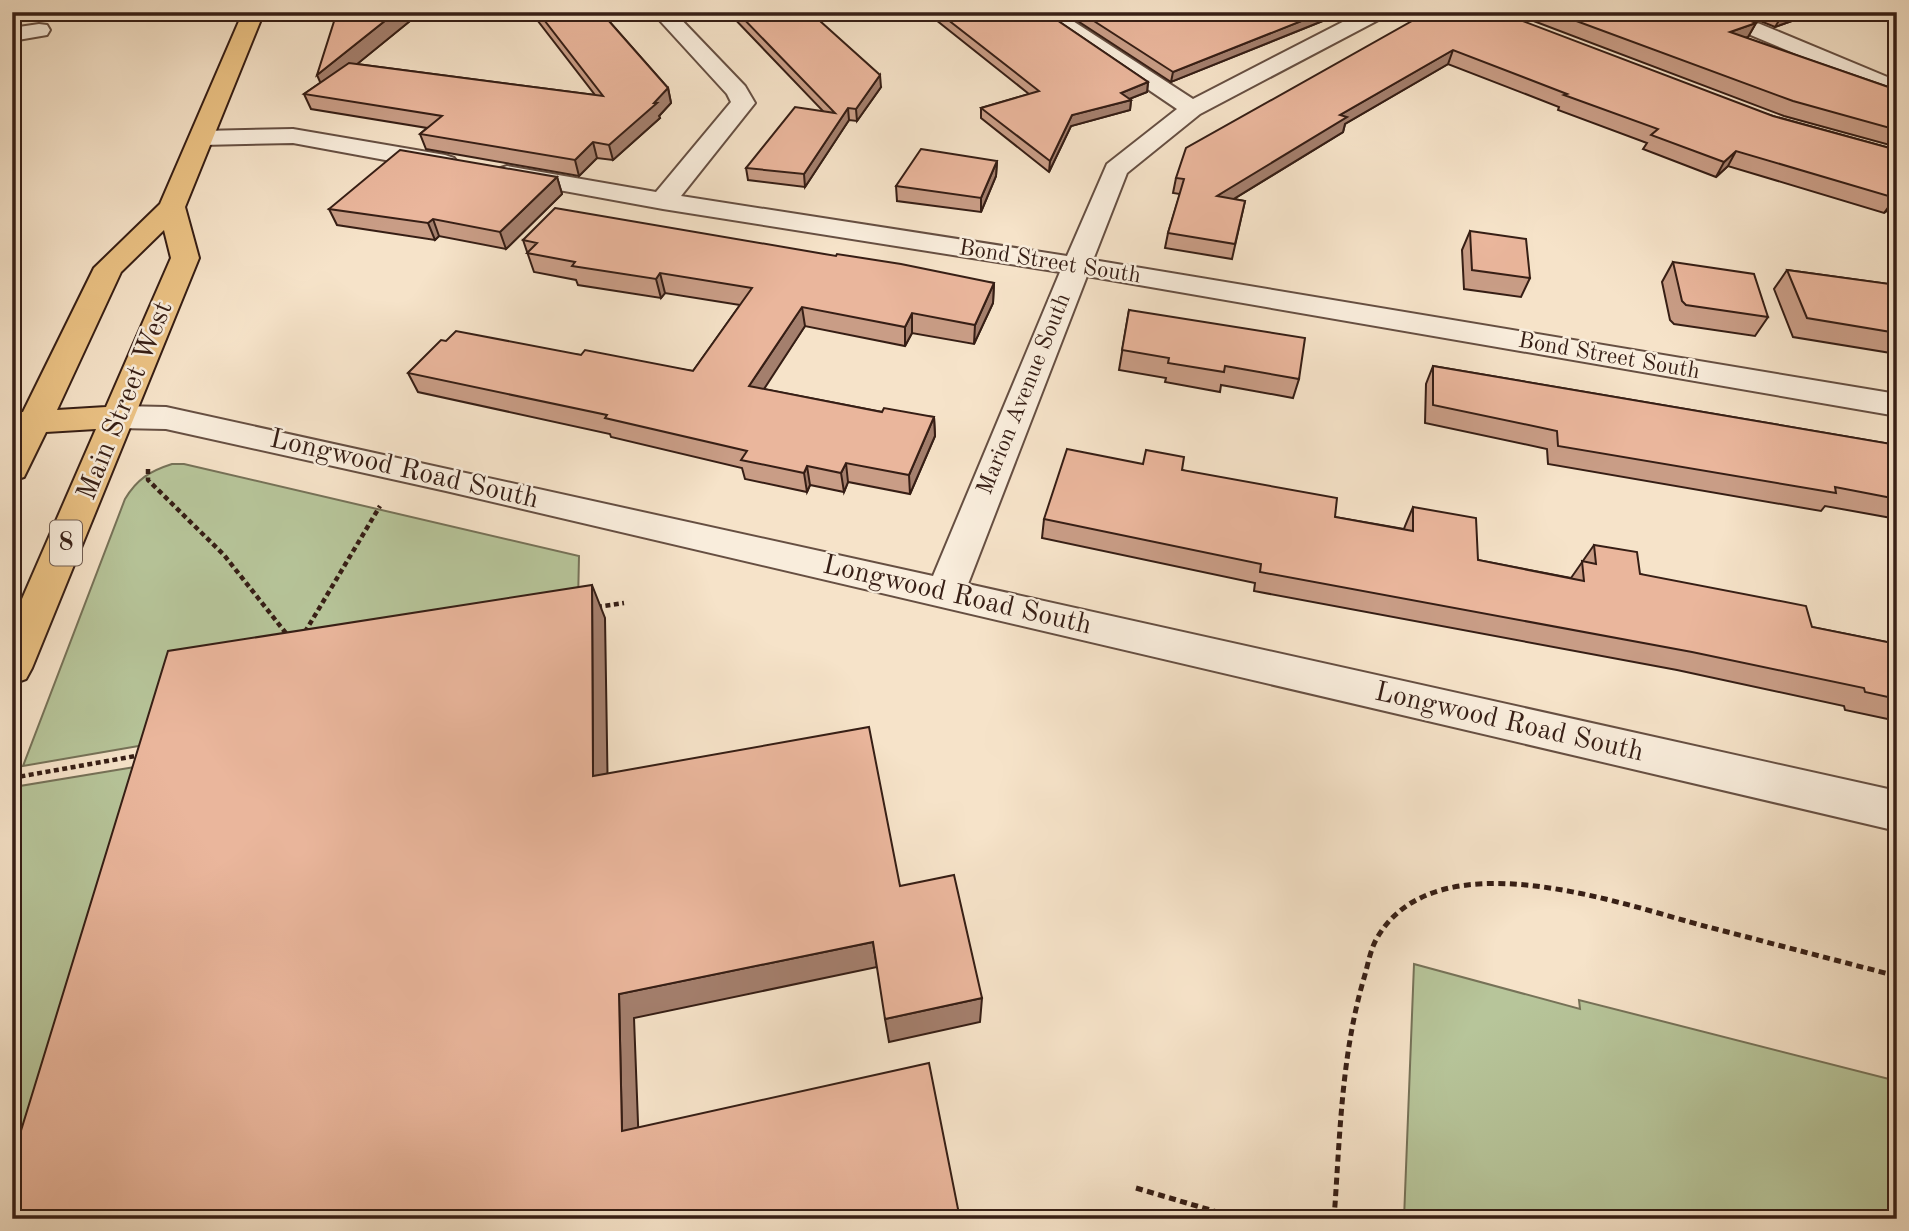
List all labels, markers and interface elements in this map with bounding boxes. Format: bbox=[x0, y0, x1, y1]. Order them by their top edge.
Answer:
street label: Bond Street South bbox=[957, 236, 1143, 288]
street label: Marion Avenue South bbox=[973, 290, 1075, 498]
street label: Main Street West bbox=[73, 298, 179, 504]
street label: Bond Street South bbox=[1516, 329, 1702, 383]
street label: Longwood Road South bbox=[267, 425, 541, 515]
road number: 8 bbox=[50, 520, 82, 566]
street label: Longwood Road South bbox=[820, 551, 1094, 641]
street label: Longwood Road South bbox=[1372, 678, 1646, 768]

